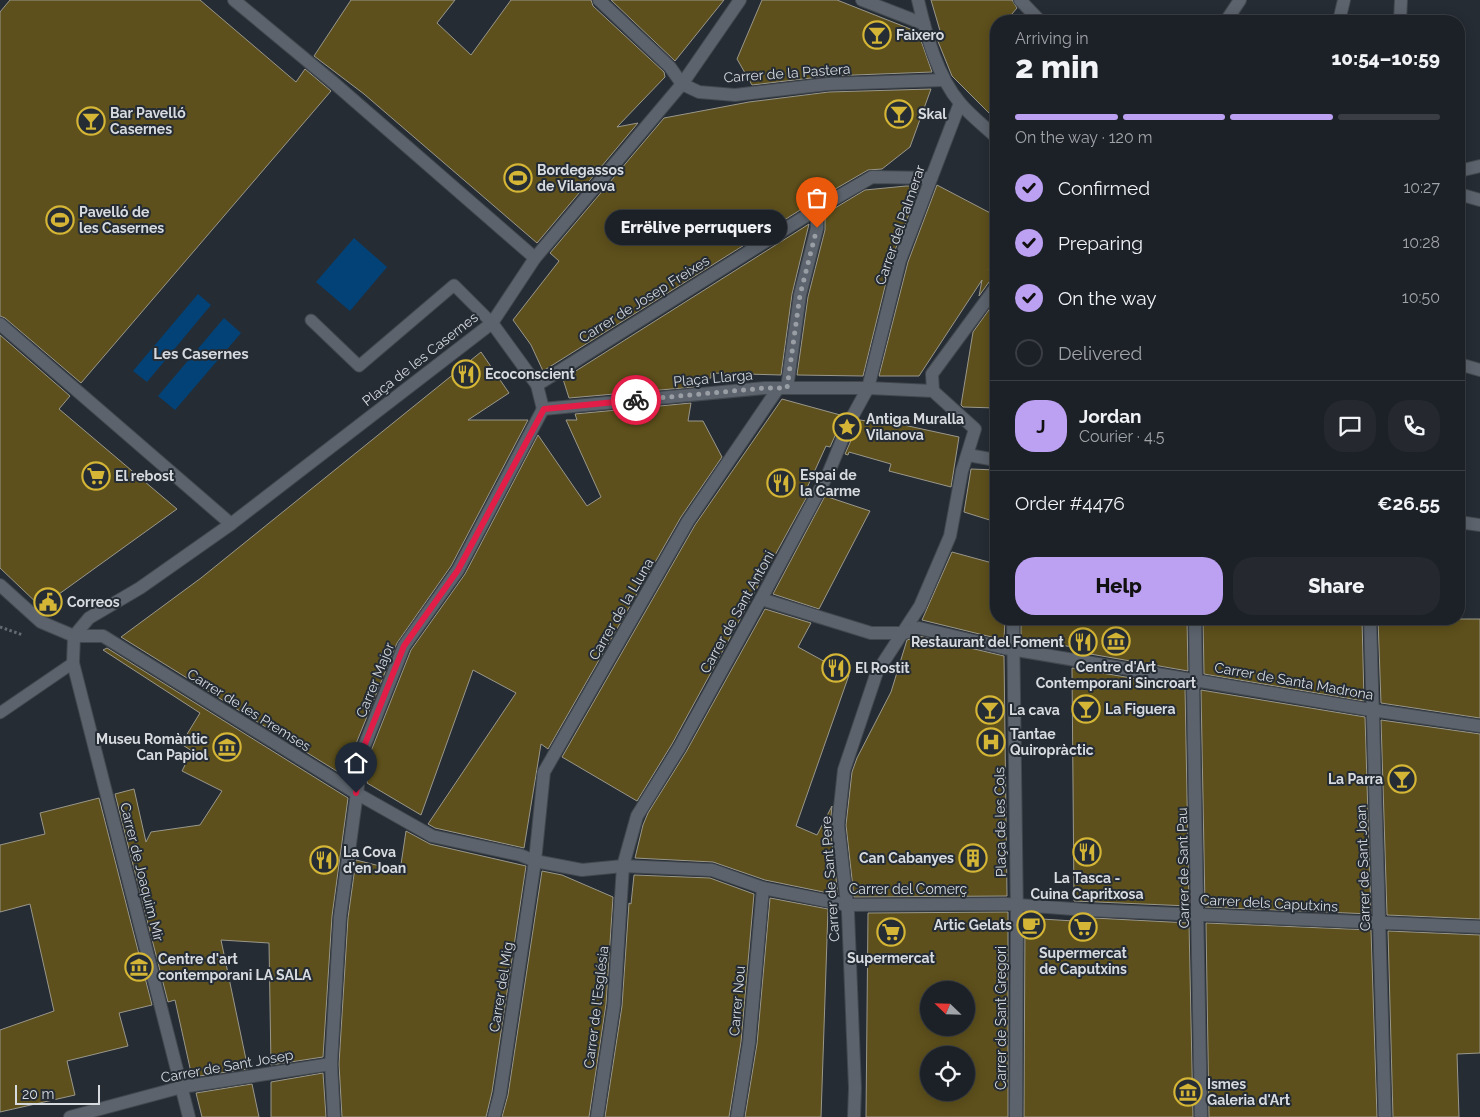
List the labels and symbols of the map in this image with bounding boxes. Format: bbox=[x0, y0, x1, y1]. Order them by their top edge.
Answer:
bar icon: Faixero bbox=[862, 20, 892, 50]
place label: Faixero bbox=[896, 27, 945, 43]
street label: Carrer de la Pastera bbox=[723, 61, 851, 85]
bar icon: Skal bbox=[884, 99, 914, 129]
place label: Bar Pavelló Casernes bbox=[110, 105, 186, 137]
bar icon: Bar Pavelló Casernes bbox=[76, 106, 106, 136]
place label: Skal bbox=[918, 106, 947, 122]
place label: Bordegassos de Vilanova bbox=[537, 162, 624, 194]
sports icon: Bordegassos de Vilanova bbox=[503, 163, 533, 193]
street label: Carrer del Palmerar bbox=[872, 163, 928, 287]
pin bbox=[796, 177, 838, 228]
place label: Pavelló de les Casernes bbox=[79, 204, 164, 236]
sports icon: Pavelló de les Casernes bbox=[45, 205, 75, 235]
callout: Errëlive perruquers bbox=[604, 210, 787, 246]
street label: Carrer de Josep Freixes bbox=[576, 252, 712, 346]
street label: Plaça de les Casernes bbox=[359, 309, 481, 409]
district label: Les Casernes bbox=[153, 345, 249, 363]
restaurant icon: Ecoconscient bbox=[451, 359, 481, 389]
place label: Ecoconscient bbox=[485, 366, 576, 382]
street label: Plaça Llarga bbox=[673, 367, 753, 389]
courier bbox=[611, 375, 661, 425]
place label: Antiga Muralla Vilanova bbox=[866, 411, 964, 443]
place icon: Antiga Muralla Vilanova bbox=[832, 412, 862, 442]
supermarket icon: El rebost bbox=[81, 461, 111, 491]
place label: Espai de la Carme bbox=[800, 467, 861, 499]
place label: El rebost bbox=[115, 468, 175, 484]
restaurant icon: Espai de la Carme bbox=[766, 468, 796, 498]
street label: Carrer de Sant Antoni bbox=[697, 548, 777, 676]
street label: Carrer de la Lluna bbox=[585, 555, 657, 663]
public building icon: Correos bbox=[33, 587, 63, 617]
place label: Correos bbox=[67, 594, 120, 610]
museum icon: Centre d'Art Contemporani Sincroart bbox=[1101, 626, 1131, 656]
restaurant icon: Restaurant del Foment bbox=[1068, 627, 1098, 657]
place label: Restaurant del Foment bbox=[911, 634, 1065, 650]
street label: Carrer Major bbox=[353, 640, 397, 720]
restaurant icon: El Rostit bbox=[821, 653, 851, 683]
place label: Centre d'Art Contemporani Sincroart bbox=[1036, 659, 1197, 691]
street label: Carrer de Santa Madrona bbox=[1213, 659, 1375, 703]
place label: El Rostit bbox=[855, 660, 910, 676]
street label: Carrer de les Premses bbox=[184, 666, 314, 755]
bar icon: La Figuera bbox=[1071, 694, 1101, 724]
bar icon: La cava bbox=[975, 695, 1005, 725]
place label: La Figuera bbox=[1105, 701, 1176, 717]
place label: La cava bbox=[1009, 702, 1060, 718]
place label: Tantae Quiropràctic bbox=[1010, 726, 1094, 758]
hospital icon: Tantae Quiropràctic bbox=[976, 727, 1006, 757]
place label: Museu Romàntic Can Papiol bbox=[96, 731, 209, 763]
museum icon: Museu Romàntic Can Papiol bbox=[212, 732, 242, 762]
pin bbox=[335, 742, 377, 793]
bar icon: La Parra bbox=[1387, 764, 1417, 794]
street label: Plaça de les Cols bbox=[991, 766, 1009, 877]
place label: La Parra bbox=[1328, 771, 1383, 787]
street label: Carrer de Joaquim Mir bbox=[117, 801, 167, 943]
street label: Carrer de Sant Joan bbox=[1353, 804, 1373, 932]
street label: Carrer de Sant Pau bbox=[1174, 807, 1192, 929]
street label: Carrer de Sant Pere bbox=[818, 816, 842, 942]
restaurant icon: La Tasca - Cuina Capritxosa bbox=[1072, 837, 1102, 867]
building icon: Can Cabanyes bbox=[958, 843, 988, 873]
place label: La Cova d'en Joan bbox=[343, 844, 406, 876]
restaurant icon: La Cova d'en Joan bbox=[309, 845, 339, 875]
place label: Can Cabanyes bbox=[859, 850, 954, 866]
place label: La Tasca - Cuina Capritxosa bbox=[1030, 870, 1144, 902]
street label: Carrer del Comerç bbox=[849, 881, 968, 897]
street label: Carrer dels Caputxins bbox=[1200, 891, 1339, 915]
cafe icon: Artic Gelats bbox=[1016, 910, 1046, 940]
supermarket icon: Supermercat de Caputxins bbox=[1068, 912, 1098, 942]
supermarket icon: Supermercat bbox=[876, 917, 906, 947]
place label: Artic Gelats bbox=[934, 917, 1012, 933]
street label: Carrer del Mig bbox=[486, 941, 516, 1033]
street label: Carrer de l'Església bbox=[581, 945, 611, 1069]
place label: Supermercat de Caputxins bbox=[1039, 945, 1128, 977]
street label: Carrer de Sant Gregori bbox=[993, 946, 1009, 1090]
place label: Supermercat bbox=[847, 950, 936, 966]
place label: Centre d'art contemporani LA SALA bbox=[158, 951, 312, 983]
museum icon: Centre d'art contemporani LA SALA bbox=[124, 952, 154, 982]
street label: Carrer Nou bbox=[726, 965, 748, 1037]
north arrow bbox=[920, 981, 975, 1036]
street label: Carrer de Sant Josep bbox=[159, 1046, 295, 1086]
place label: Ismes Galeria d'Art bbox=[1207, 1076, 1291, 1108]
museum icon: Ismes Galeria d'Art bbox=[1173, 1077, 1203, 1107]
scale bar bbox=[15, 1082, 100, 1105]

